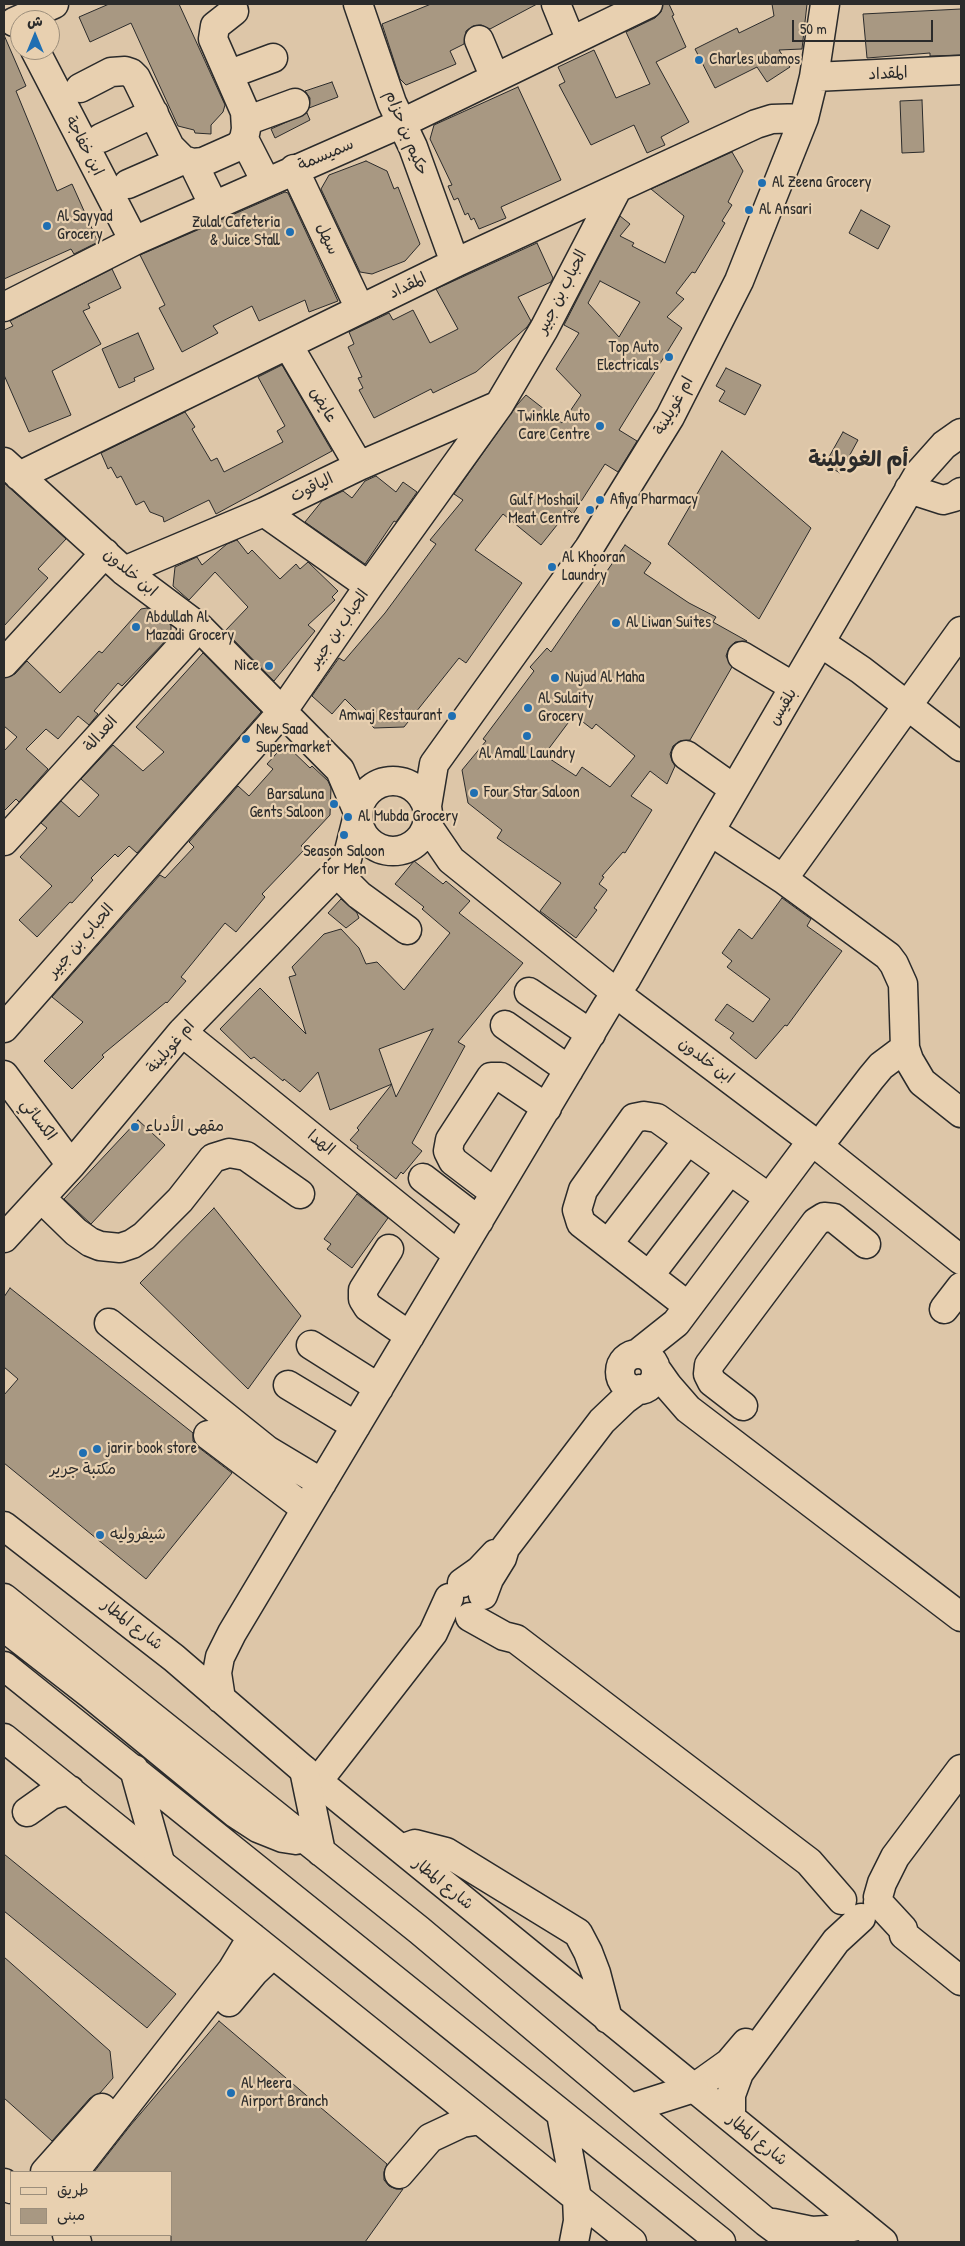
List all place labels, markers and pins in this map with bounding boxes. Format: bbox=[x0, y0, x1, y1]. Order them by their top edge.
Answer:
place label: Charles ubamos bbox=[709, 50, 800, 70]
marker: Charles ubamos bbox=[693, 54, 705, 66]
place label: Al Zeena Grocery bbox=[772, 173, 872, 193]
marker: Al Zeena Grocery bbox=[756, 177, 768, 189]
place label: Al Ansari bbox=[759, 200, 812, 220]
marker: Al Ansari bbox=[743, 204, 755, 216]
place label: Al Sayyad Grocery bbox=[57, 207, 112, 245]
place label: Zulal Cafeteria & Juice Stall bbox=[192, 213, 280, 251]
marker: Al Sayyad Grocery bbox=[41, 220, 53, 232]
marker: Zulal Cafeteria & Juice Stall bbox=[284, 226, 296, 238]
place label: Top Auto Electricals bbox=[597, 338, 659, 376]
marker: Top Auto Electricals bbox=[663, 351, 675, 363]
place label: Twinkle Auto Care Centre bbox=[517, 407, 590, 445]
marker: Twinkle Auto Care Centre bbox=[594, 420, 606, 432]
place label: Afiya Pharmacy bbox=[610, 490, 698, 510]
place label: Gulf Moshail Meat Centre bbox=[508, 491, 580, 529]
marker: Afiya Pharmacy bbox=[594, 494, 606, 506]
marker: Gulf Moshail Meat Centre bbox=[584, 504, 596, 516]
place label: Al Khooran Laundry bbox=[562, 548, 625, 586]
marker: Al Khooran Laundry bbox=[546, 561, 558, 573]
place label: Abdullah Al Mazadi Grocery bbox=[146, 608, 234, 646]
place label: Al Liwan Suites bbox=[626, 613, 711, 633]
marker: Al Liwan Suites bbox=[610, 617, 622, 629]
marker: Abdullah Al Mazadi Grocery bbox=[130, 621, 142, 633]
place label: Nice bbox=[234, 656, 259, 676]
marker: Nice bbox=[263, 660, 275, 672]
place label: Nujud Al Maha bbox=[565, 668, 645, 688]
marker: Nujud Al Maha bbox=[549, 672, 561, 684]
place label: Al Sulaity Grocery bbox=[538, 689, 594, 727]
marker: Al Sulaity Grocery bbox=[522, 702, 534, 714]
place label: Amwaj Restaurant bbox=[339, 706, 442, 726]
marker: Amwaj Restaurant bbox=[446, 710, 458, 722]
place label: New Saad Supermarket bbox=[256, 720, 331, 758]
marker: Al Amall Laundry bbox=[521, 730, 533, 742]
marker: New Saad Supermarket bbox=[240, 733, 252, 745]
place label: Al Amall Laundry bbox=[479, 744, 575, 764]
place label: Four Star Saloon bbox=[484, 783, 580, 803]
place label: Barsaluna Gents Saloon bbox=[249, 785, 324, 823]
marker: Four Star Saloon bbox=[468, 787, 480, 799]
marker: Barsaluna Gents Saloon bbox=[328, 798, 340, 810]
place label: Al Mubda Grocery bbox=[358, 807, 458, 827]
marker: Al Mubda Grocery bbox=[342, 811, 354, 823]
marker: Season Saloon for Men bbox=[338, 829, 350, 841]
place label: Season Saloon for Men bbox=[303, 842, 385, 880]
place label: مقهى الأدباء bbox=[145, 1117, 224, 1137]
marker: مقهى الأدباء bbox=[129, 1121, 141, 1133]
place label: jarir book store bbox=[107, 1439, 197, 1459]
marker: jarir book store bbox=[91, 1443, 103, 1455]
marker: مكتبة جرير bbox=[77, 1447, 89, 1459]
place label: مكتبة جرير bbox=[50, 1460, 116, 1480]
place label: شيفروليه bbox=[110, 1525, 166, 1545]
marker: شيفروليه bbox=[94, 1529, 106, 1541]
place label: Al Meera Airport Branch bbox=[241, 2074, 328, 2112]
marker: Al Meera Airport Branch bbox=[225, 2087, 237, 2099]

